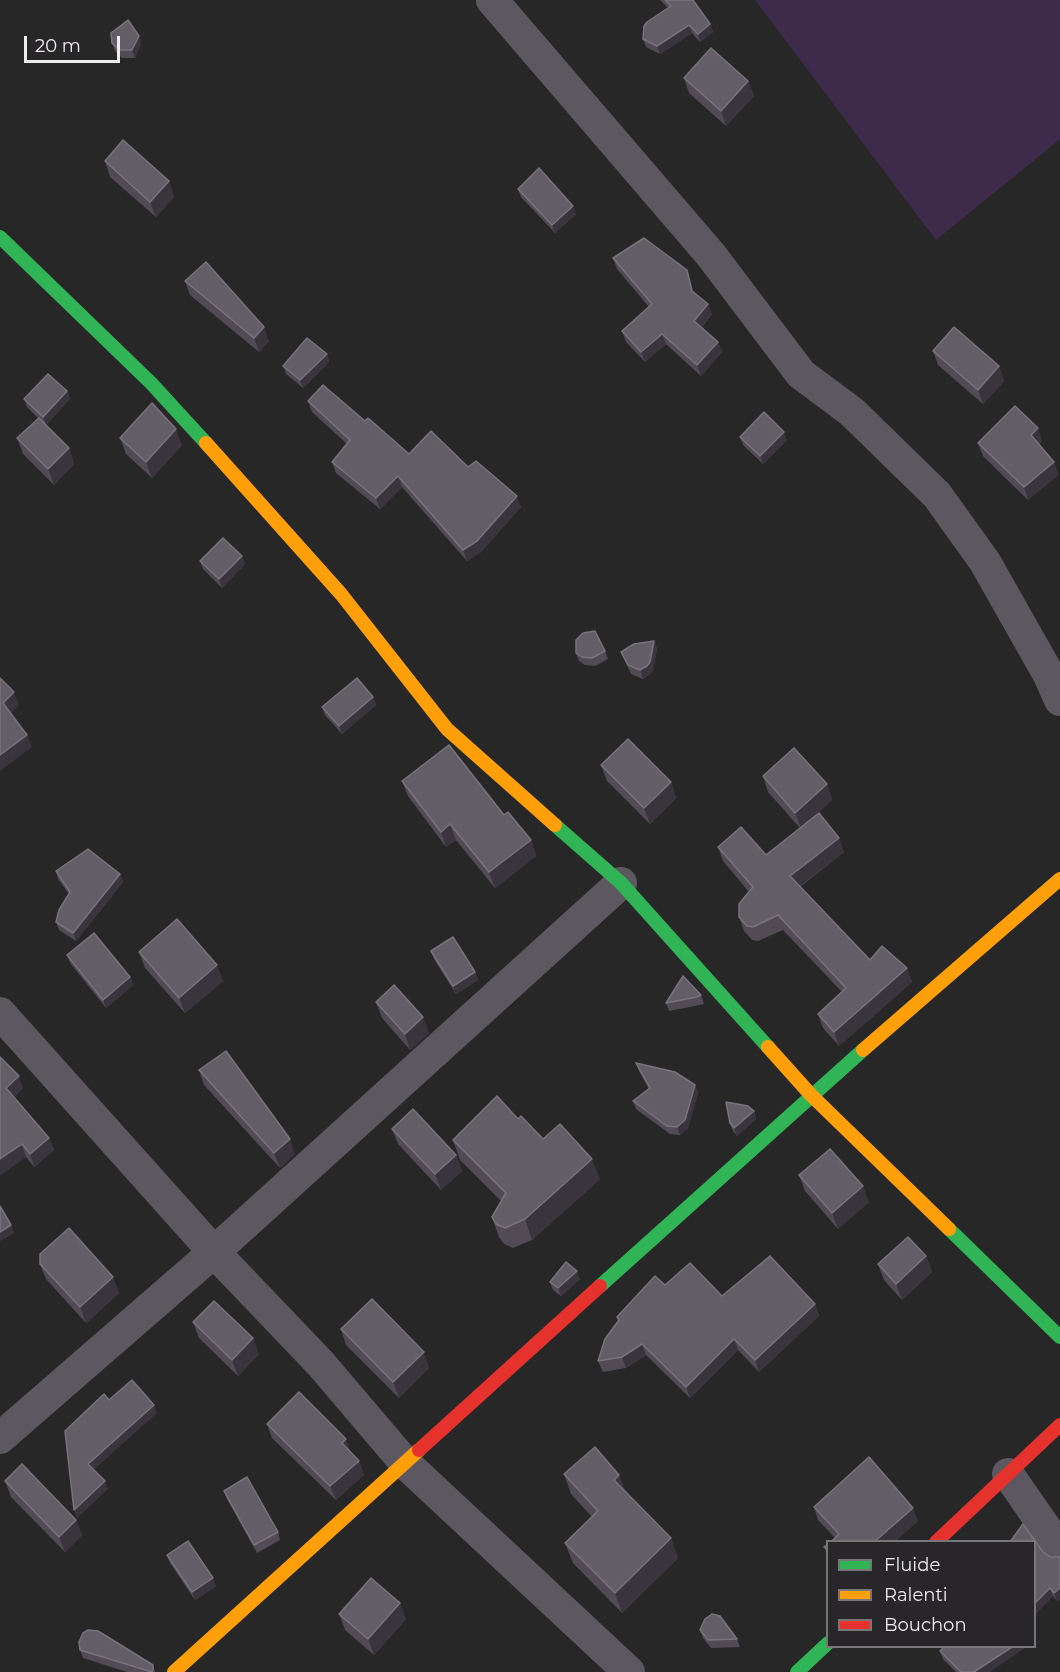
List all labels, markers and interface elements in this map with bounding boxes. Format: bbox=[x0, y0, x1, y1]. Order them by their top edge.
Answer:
scale bar bbox=[27, 24, 123, 62]
text: 20 m bbox=[35, 35, 81, 57]
legend bbox=[826, 1540, 1036, 1648]
text: Fluide bbox=[884, 1554, 940, 1576]
text: Ralenti bbox=[884, 1584, 948, 1606]
text: Bouchon bbox=[884, 1614, 967, 1636]

